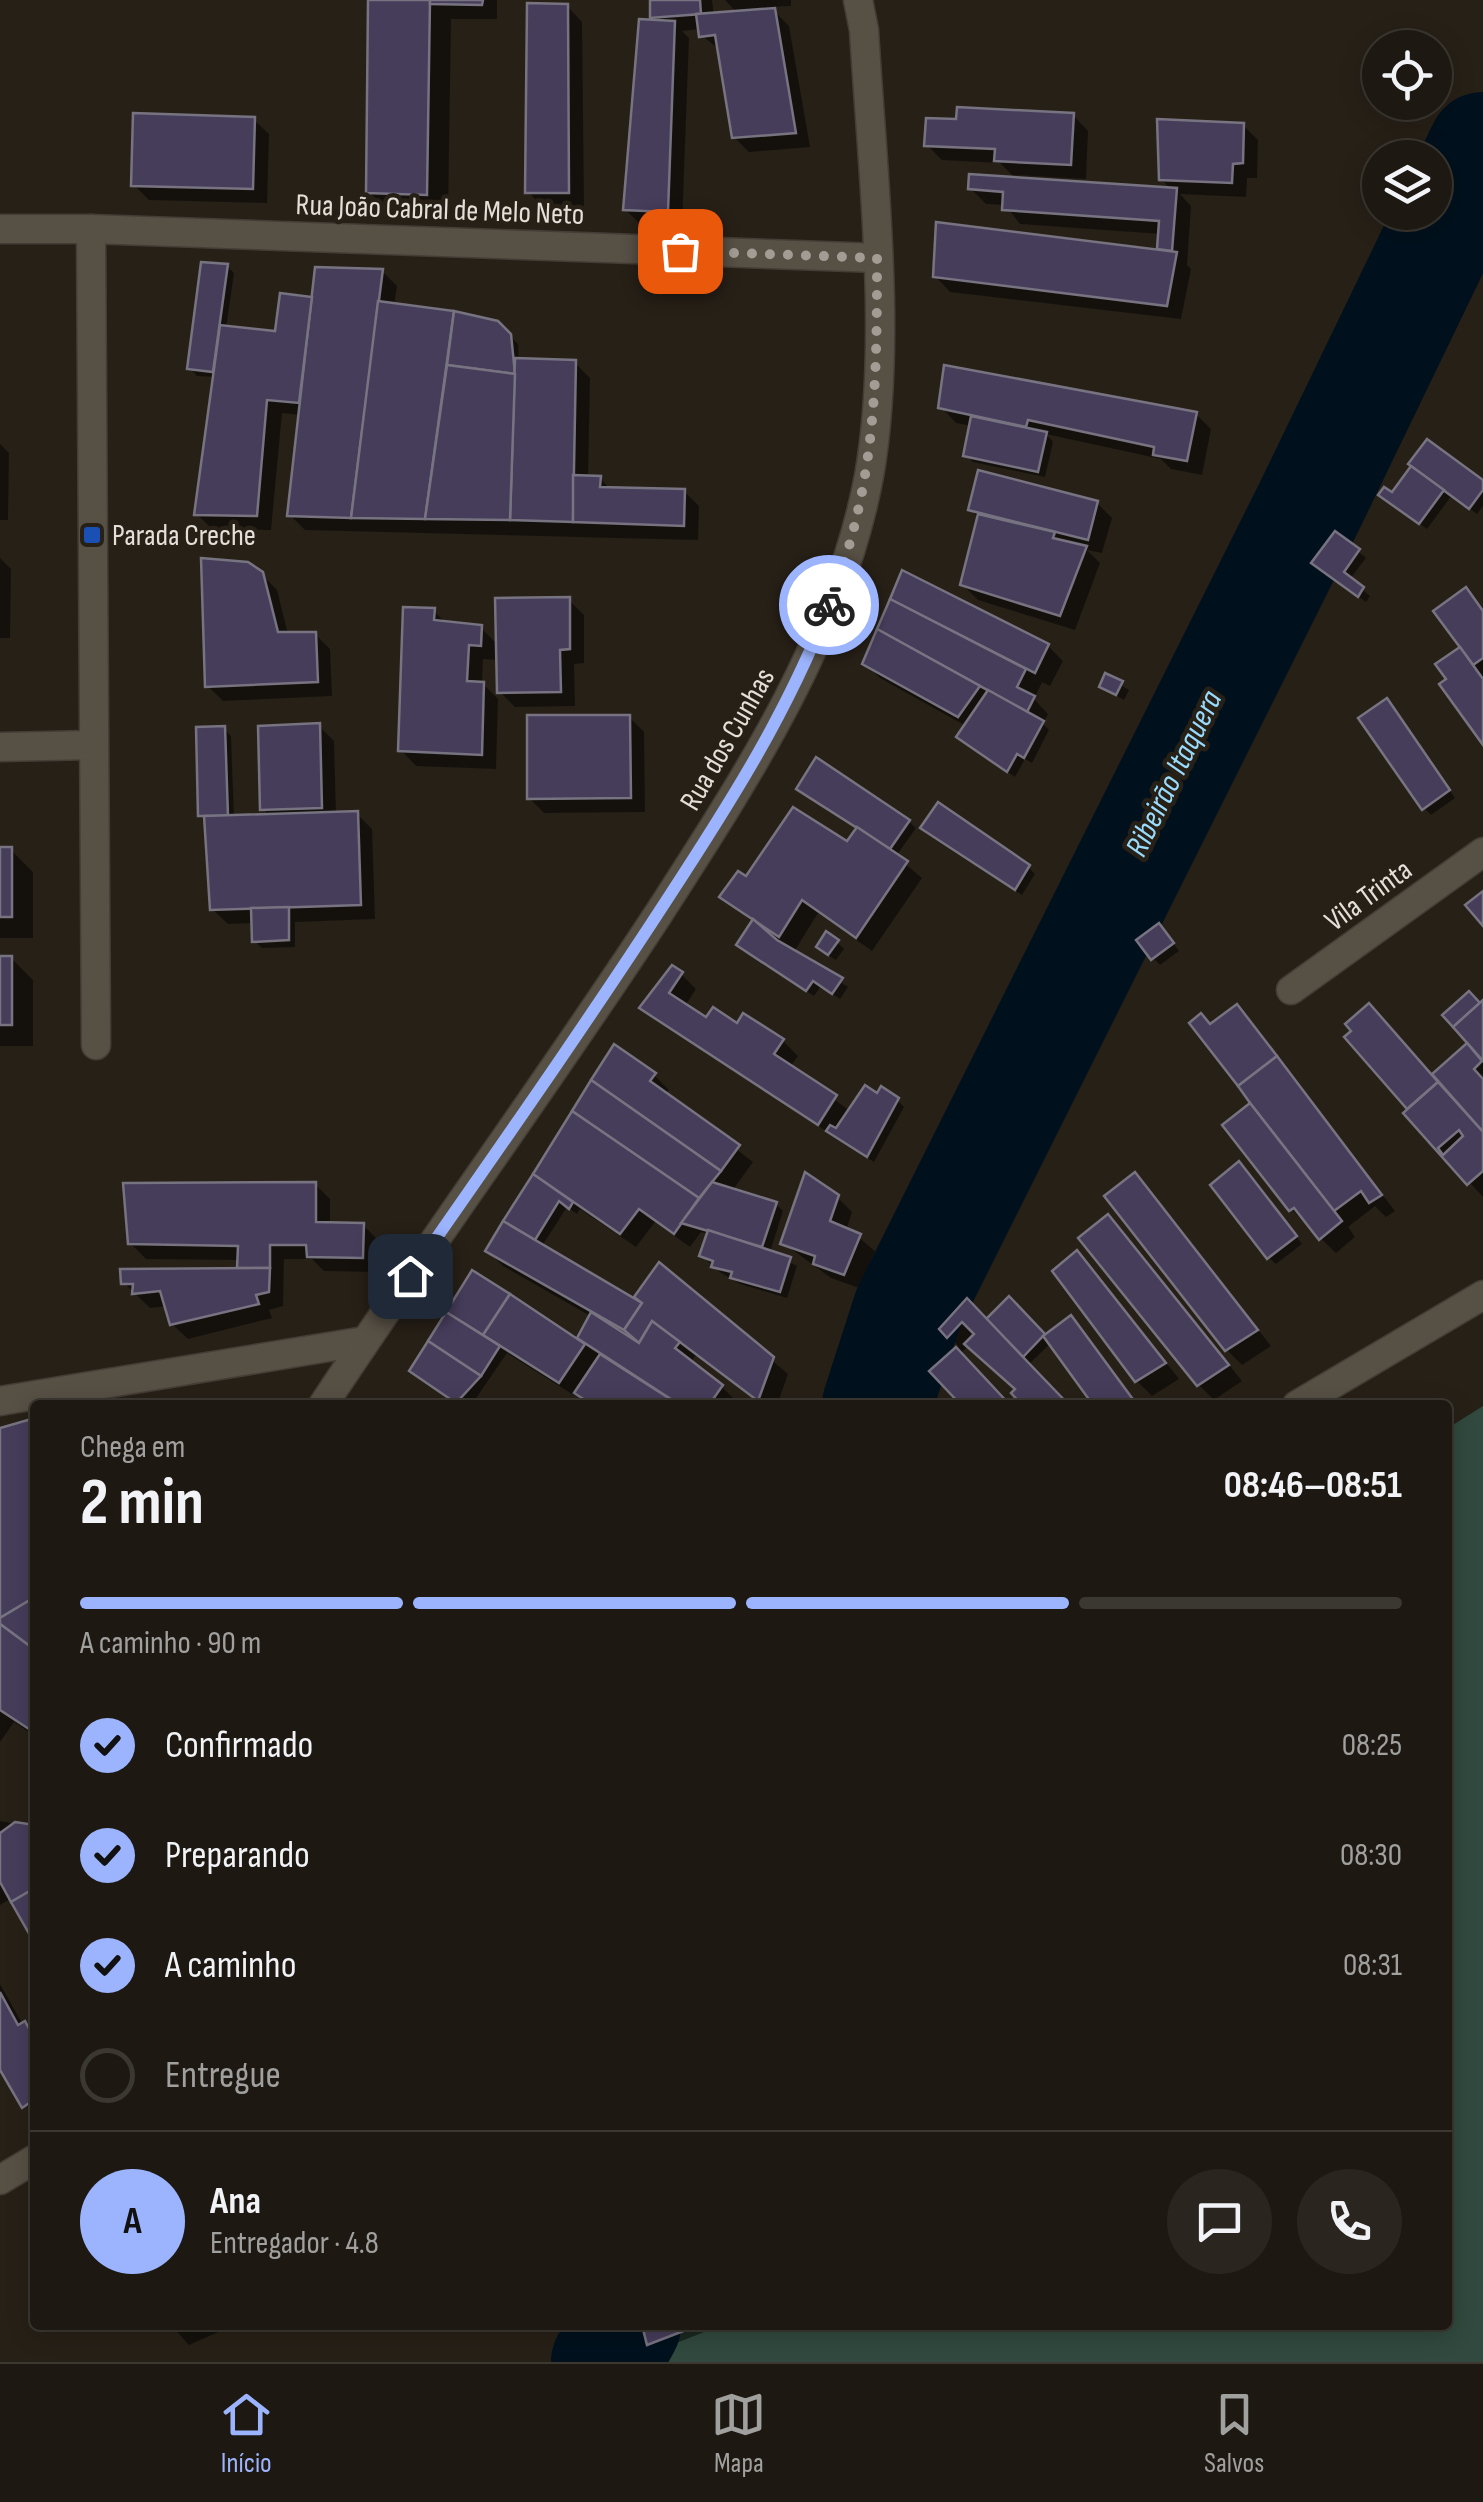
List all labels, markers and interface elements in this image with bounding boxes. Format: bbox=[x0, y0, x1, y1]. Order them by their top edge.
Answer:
map controls bbox=[1362, 30, 1452, 230]
button: locate bbox=[1362, 30, 1452, 120]
button: layers bbox=[1362, 140, 1452, 230]
street label: Rua João Cabral de Melo Neto bbox=[295, 187, 585, 233]
pin bbox=[638, 209, 723, 294]
icon: bag bbox=[653, 224, 708, 279]
place label: Parada Creche bbox=[112, 518, 256, 554]
marker: Parada Creche bbox=[81, 524, 103, 546]
courier bbox=[779, 555, 879, 655]
icon: bike bbox=[802, 578, 857, 633]
street label: Rua dos Cunhas bbox=[673, 662, 783, 817]
water label: Ribeirão Itaquera bbox=[1117, 684, 1231, 863]
street label: Vila Trinta bbox=[1318, 852, 1419, 939]
pin bbox=[368, 1234, 453, 1319]
icon: home bbox=[383, 1249, 438, 1304]
text: Chega em bbox=[80, 1428, 185, 1467]
text: 08:46–08:51 bbox=[1224, 1463, 1402, 1508]
text: 2 min bbox=[80, 1465, 204, 1543]
text: A caminho · 90 m bbox=[80, 1624, 261, 1663]
icon: check bbox=[80, 1718, 135, 1773]
text: Confirmado bbox=[165, 1723, 313, 1768]
text: 08:25 bbox=[1342, 1726, 1402, 1765]
icon: check bbox=[80, 1828, 135, 1883]
text: Preparando bbox=[165, 1833, 310, 1878]
text: 08:30 bbox=[1340, 1836, 1402, 1875]
icon: check bbox=[80, 1938, 135, 1993]
text: A caminho bbox=[165, 1943, 296, 1988]
text: 08:31 bbox=[1343, 1946, 1402, 1985]
text: Entregue bbox=[165, 2053, 281, 2098]
button: chat bbox=[1167, 2169, 1272, 2274]
button: phone bbox=[1297, 2169, 1402, 2274]
text: Ana bbox=[210, 2179, 261, 2224]
text: A bbox=[123, 2199, 142, 2244]
text: Entregador · 4.8 bbox=[210, 2224, 379, 2263]
tab: Início bbox=[219, 2387, 274, 2480]
tab: Mapa bbox=[711, 2387, 766, 2480]
tab: Salvos bbox=[1204, 2387, 1264, 2480]

